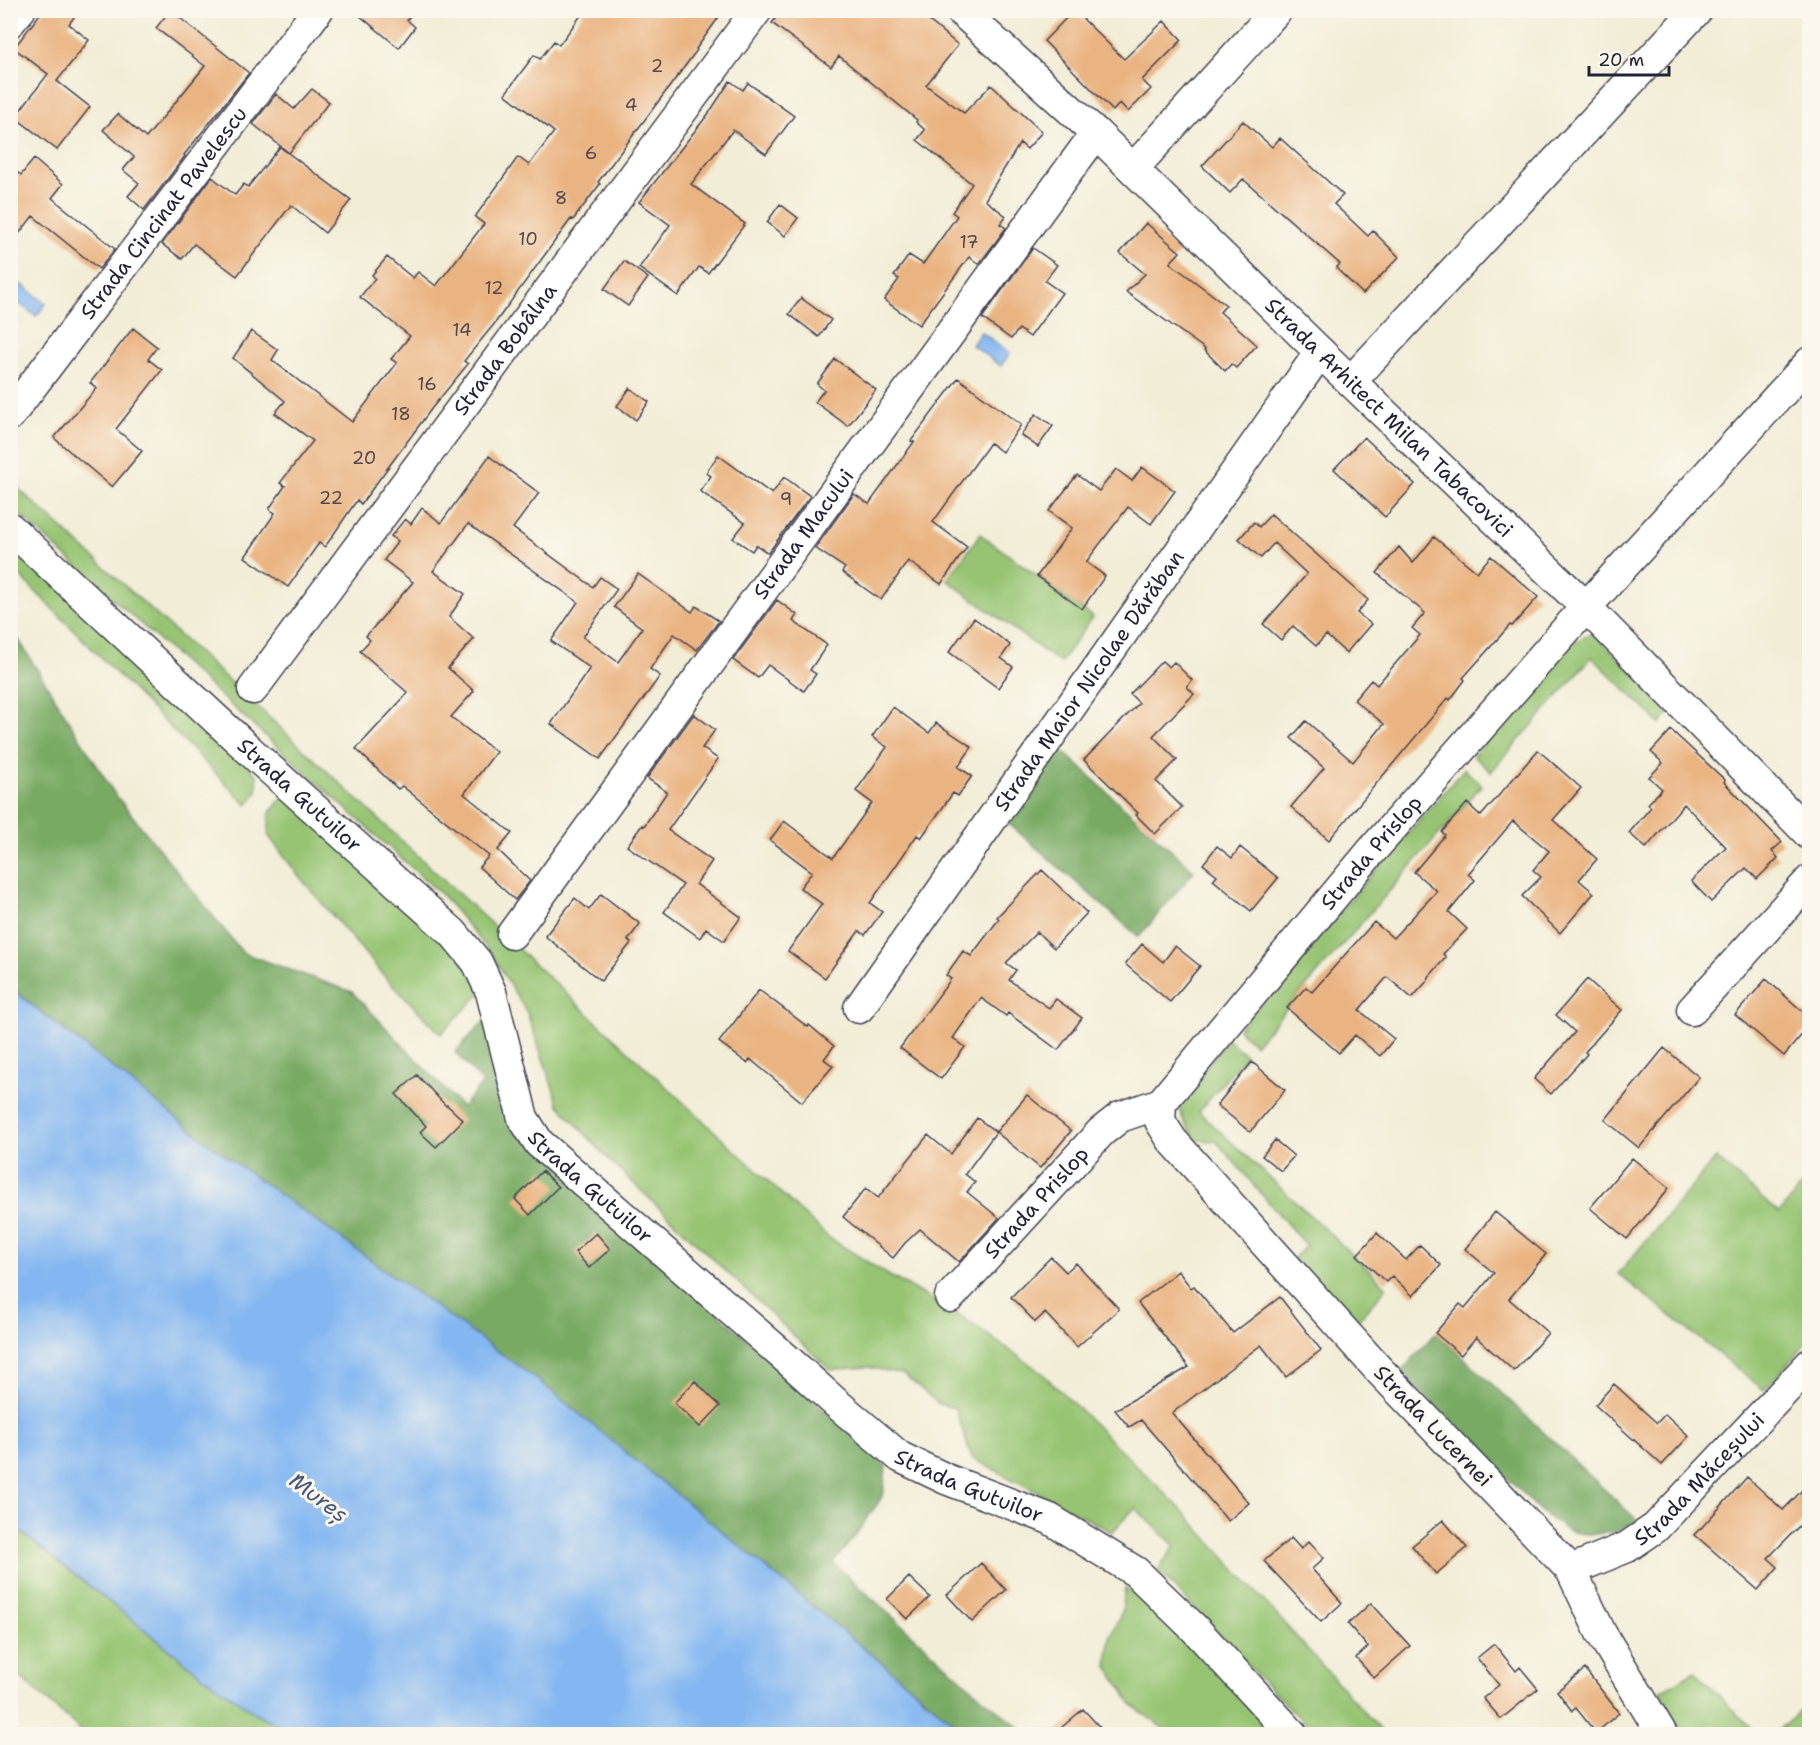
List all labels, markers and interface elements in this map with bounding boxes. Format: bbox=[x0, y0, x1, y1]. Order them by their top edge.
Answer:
scale bar bbox=[1589, 39, 1668, 77]
text: 20 m bbox=[1598, 48, 1644, 72]
house number: 2 bbox=[651, 54, 663, 78]
house number: 4 bbox=[625, 93, 637, 117]
street label: Strada Cincinat Pavelescu bbox=[74, 101, 254, 325]
house number: 6 bbox=[585, 141, 597, 165]
house number: 8 bbox=[555, 186, 567, 210]
house number: 10 bbox=[518, 227, 538, 251]
house number: 17 bbox=[959, 230, 979, 254]
house number: 12 bbox=[484, 276, 504, 300]
street label: Strada Bobâlna bbox=[447, 278, 563, 421]
street label: Strada Arhitect Milan Tabacovici bbox=[1259, 292, 1519, 544]
house number: 14 bbox=[452, 318, 472, 342]
house number: 16 bbox=[417, 372, 437, 396]
house number: 18 bbox=[391, 402, 411, 426]
house number: 20 bbox=[352, 446, 376, 470]
street label: Strada Macului bbox=[747, 463, 861, 605]
house number: 22 bbox=[319, 486, 343, 510]
house number: 9 bbox=[780, 487, 792, 511]
street label: Strada Maior Nicolae Dărăban bbox=[988, 545, 1190, 817]
street label: Strada Gutuilor bbox=[231, 732, 368, 859]
street label: Strada Prislop bbox=[1314, 789, 1428, 916]
street label: Strada Gutuilor bbox=[521, 1125, 659, 1250]
street label: Strada Prislop bbox=[978, 1140, 1095, 1265]
street label: Strada Lucernei bbox=[1368, 1359, 1498, 1493]
street label: Strada Măceșului bbox=[1628, 1407, 1771, 1552]
street label: Strada Gutuilor bbox=[890, 1442, 1047, 1529]
water label: Mureș bbox=[283, 1466, 354, 1530]

